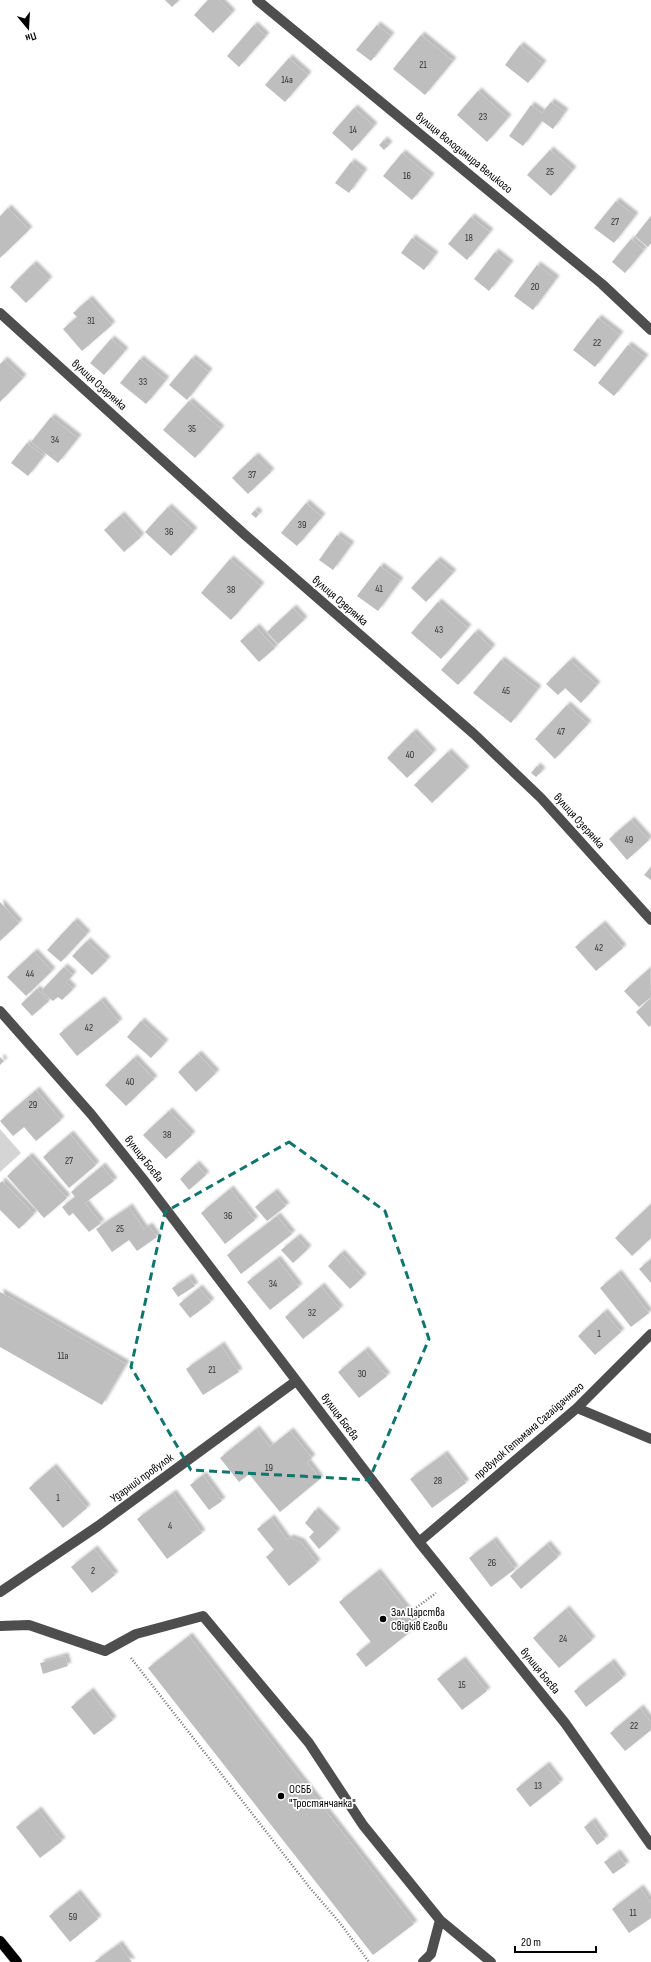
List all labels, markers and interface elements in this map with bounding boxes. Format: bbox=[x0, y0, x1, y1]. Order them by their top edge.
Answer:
north arrow bbox=[8, 8, 48, 48]
text: Пн bbox=[24, 29, 38, 45]
house number: 21 bbox=[419, 59, 427, 71]
house number: 14а bbox=[281, 74, 293, 86]
street label: вулиця Володимира Великого bbox=[412, 109, 516, 197]
house number: 23 bbox=[479, 111, 487, 123]
house number: 14 bbox=[349, 124, 357, 136]
house number: 25 bbox=[546, 166, 554, 178]
house number: 16 bbox=[403, 170, 411, 182]
house number: 27 bbox=[611, 216, 619, 228]
house number: 18 bbox=[465, 232, 473, 244]
house number: 20 bbox=[531, 281, 539, 293]
house number: 31 bbox=[87, 315, 95, 327]
house number: 22 bbox=[593, 337, 601, 349]
street label: вулиця Озерянка bbox=[68, 356, 130, 414]
house number: 33 bbox=[139, 376, 147, 388]
house number: 35 bbox=[188, 423, 196, 435]
house number: 34 bbox=[51, 434, 59, 446]
house number: 37 bbox=[248, 469, 256, 481]
house number: 39 bbox=[298, 519, 306, 531]
house number: 36 bbox=[165, 526, 173, 538]
street label: вулиця Озерянка bbox=[309, 573, 371, 630]
house number: 41 bbox=[375, 583, 383, 595]
house number: 38 bbox=[227, 584, 235, 596]
house number: 43 bbox=[435, 624, 443, 636]
house number: 45 bbox=[502, 685, 510, 697]
house number: 47 bbox=[557, 726, 565, 738]
house number: 40 bbox=[406, 749, 414, 761]
street label: вулиця Озерянка bbox=[550, 790, 608, 852]
house number: 49 bbox=[625, 834, 633, 846]
house number: 42 bbox=[595, 942, 603, 954]
house number: 44 bbox=[26, 968, 34, 980]
house number: 42 bbox=[85, 1022, 93, 1034]
house number: 40 bbox=[126, 1076, 134, 1088]
house number: 29 bbox=[29, 1099, 37, 1111]
house number: 38 bbox=[163, 1129, 171, 1141]
street label: вулиця Боєва bbox=[121, 1133, 167, 1186]
house number: 27 bbox=[65, 1155, 73, 1167]
house number: 36 bbox=[224, 1210, 232, 1222]
house number: 25 bbox=[116, 1223, 124, 1235]
house number: 34 bbox=[269, 1278, 277, 1290]
house number: 32 bbox=[308, 1307, 316, 1319]
house number: 1 bbox=[597, 1328, 601, 1340]
house number: 11а bbox=[58, 1350, 69, 1362]
house number: 21 bbox=[208, 1364, 216, 1376]
house number: 30 bbox=[358, 1368, 366, 1380]
street label: провулок Гетьмана Сагайдачного bbox=[471, 1379, 587, 1483]
street label: вулиця Боєва bbox=[317, 1391, 363, 1444]
street label: Ударний провулок bbox=[107, 1450, 177, 1506]
house number: 19 bbox=[265, 1462, 273, 1474]
house number: 28 bbox=[434, 1475, 442, 1487]
house number: 1 bbox=[56, 1492, 60, 1504]
house number: 4 bbox=[168, 1520, 172, 1532]
house number: 26 bbox=[488, 1557, 496, 1569]
house number: 2 bbox=[91, 1565, 95, 1577]
place label: Зал Царства Свідків Єгови bbox=[391, 1605, 448, 1634]
marker: Зал Царства Свідків Єгови bbox=[378, 1614, 388, 1624]
house number: 24 bbox=[559, 1633, 567, 1645]
street label: вулиця Боєва bbox=[517, 1645, 563, 1697]
house number: 15 bbox=[458, 1679, 466, 1691]
house number: 22 bbox=[630, 1720, 638, 1732]
house number: 13 bbox=[534, 1780, 542, 1792]
place label: ОСББ "Тростянчанка" bbox=[289, 1782, 356, 1811]
marker: ОСББ "Тростянчанка" bbox=[276, 1791, 286, 1801]
house number: 11 bbox=[630, 1907, 637, 1919]
house number: 59 bbox=[69, 1911, 77, 1923]
scale bar bbox=[515, 1928, 596, 1954]
text: 20 m bbox=[521, 1935, 541, 1950]

